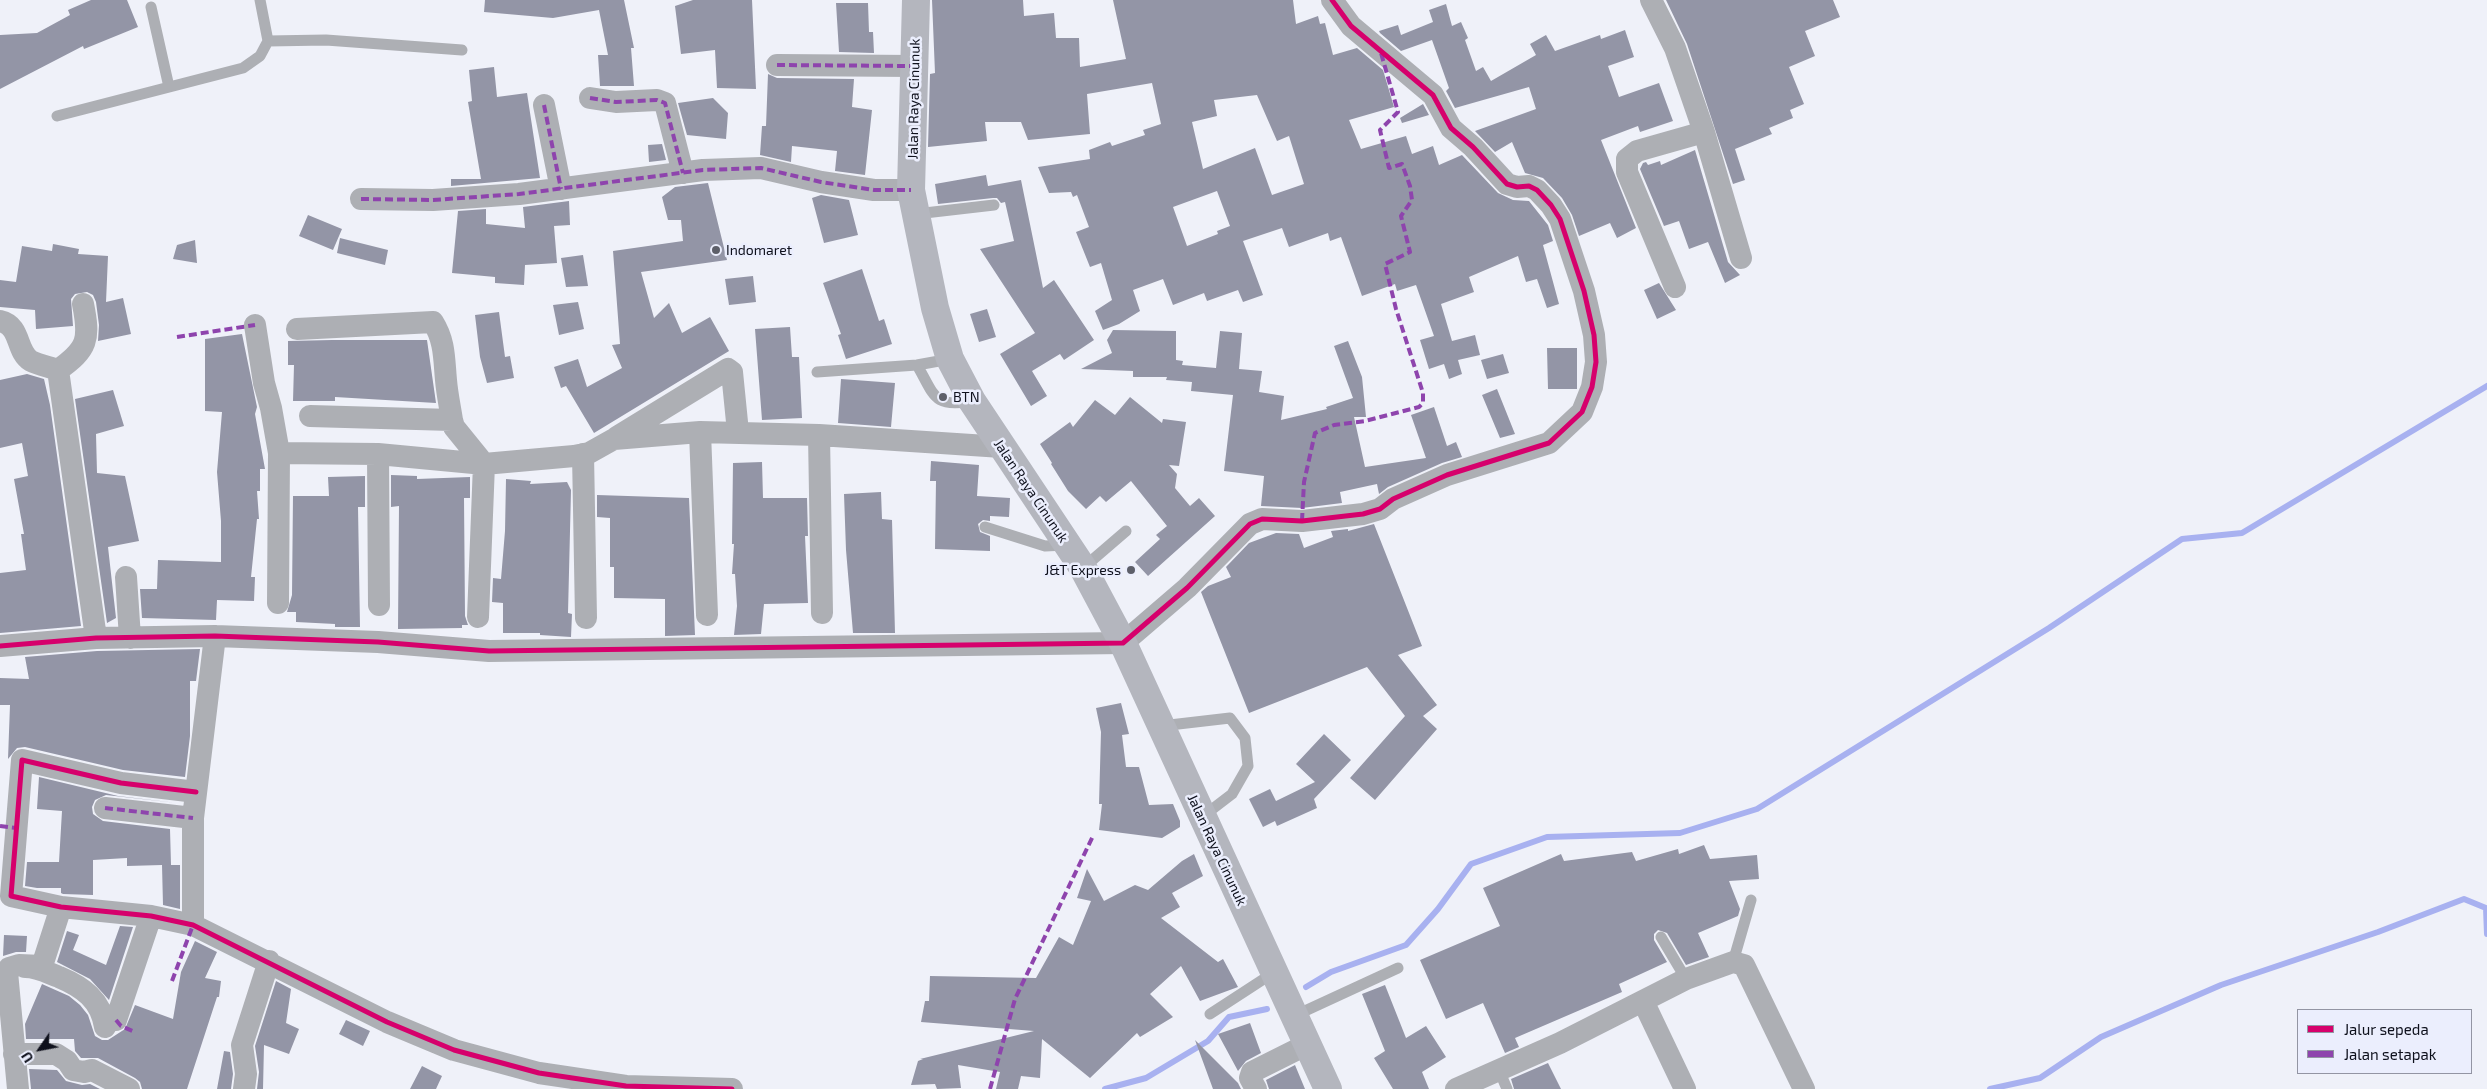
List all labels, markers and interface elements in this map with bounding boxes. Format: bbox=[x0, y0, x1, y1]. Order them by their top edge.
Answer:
street label: Jalan Raya Cinunuk bbox=[905, 38, 923, 160]
place label: Indomaret bbox=[726, 242, 792, 258]
marker: Indomaret bbox=[710, 244, 722, 256]
place label: BTN bbox=[953, 389, 980, 405]
marker: BTN bbox=[937, 391, 949, 403]
street label: Jalan Raya Cinunuk bbox=[990, 436, 1072, 546]
place label: J&T Express bbox=[1044, 562, 1121, 578]
marker: J&T Express bbox=[1125, 564, 1137, 576]
street label: Jalan Raya Cinunuk bbox=[1184, 792, 1250, 908]
legend bbox=[2297, 1009, 2472, 1074]
text: Jalur sepeda bbox=[2344, 1020, 2429, 1038]
north arrow bbox=[15, 1024, 65, 1074]
text: Jalan setapak bbox=[2344, 1045, 2436, 1063]
text: U bbox=[17, 1049, 37, 1066]

